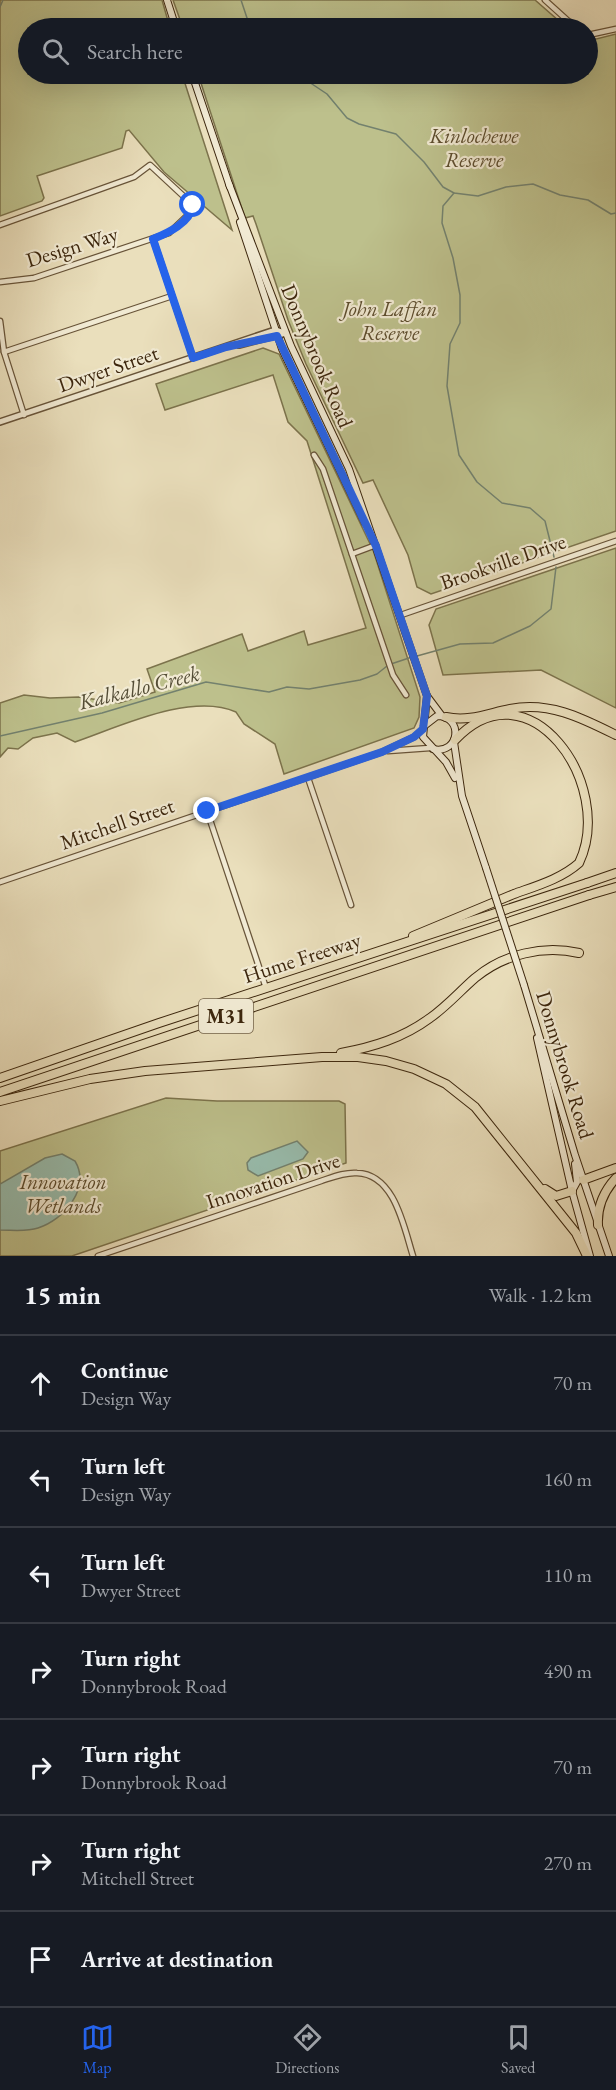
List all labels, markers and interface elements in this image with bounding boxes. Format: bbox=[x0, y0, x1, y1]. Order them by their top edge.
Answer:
search box bbox=[18, 18, 598, 84]
icon: search bbox=[39, 35, 72, 68]
text: Search here bbox=[87, 37, 182, 66]
park label: Kinlochewe Reserve bbox=[429, 122, 519, 173]
route start bbox=[179, 191, 205, 217]
street label: Design Way bbox=[23, 220, 122, 273]
street label: Donnybrook Road bbox=[275, 280, 360, 432]
park label: John Laffan Reserve bbox=[339, 295, 437, 346]
street label: Dwyer Street bbox=[54, 339, 162, 398]
street label: Brookville Drive bbox=[436, 527, 569, 596]
water label: Kalkallo Creek bbox=[75, 658, 203, 717]
street label: Mitchell Street bbox=[56, 791, 178, 856]
route end bbox=[193, 797, 219, 823]
street label: Hume Freeway bbox=[240, 926, 365, 989]
street label: Donnybrook Road bbox=[530, 988, 601, 1142]
road number: M31 bbox=[199, 999, 253, 1033]
street label: Innovation Drive bbox=[203, 1146, 343, 1215]
park label: Innovation Wetlands bbox=[18, 1168, 107, 1219]
text: 15 min bbox=[24, 1278, 101, 1312]
text: Walk · 1.2 km bbox=[489, 1282, 592, 1308]
text: Continue bbox=[81, 1356, 168, 1385]
icon: ahead bbox=[24, 1367, 57, 1400]
text: 70 m bbox=[553, 1370, 592, 1396]
text: Design Way bbox=[81, 1385, 171, 1411]
text: Turn left bbox=[81, 1452, 165, 1481]
icon: left bbox=[24, 1463, 57, 1496]
text: 160 m bbox=[544, 1466, 592, 1492]
text: Design Way bbox=[81, 1481, 171, 1507]
text: Turn left bbox=[81, 1548, 165, 1577]
icon: left bbox=[24, 1559, 57, 1592]
text: 110 m bbox=[544, 1562, 592, 1588]
text: Dwyer Street bbox=[81, 1577, 180, 1603]
text: Turn right bbox=[81, 1644, 180, 1673]
icon: right bbox=[24, 1655, 57, 1688]
text: 490 m bbox=[544, 1658, 592, 1684]
text: Donnybrook Road bbox=[81, 1673, 227, 1699]
text: Turn right bbox=[81, 1740, 180, 1769]
icon: right bbox=[24, 1751, 57, 1784]
text: 70 m bbox=[553, 1754, 592, 1780]
text: Donnybrook Road bbox=[81, 1769, 227, 1795]
text: Turn right bbox=[81, 1836, 180, 1865]
icon: right bbox=[24, 1847, 57, 1880]
text: 270 m bbox=[544, 1850, 592, 1876]
text: Mitchell Street bbox=[81, 1865, 194, 1891]
icon: arrive bbox=[24, 1943, 57, 1976]
text: Arrive at destination bbox=[81, 1945, 273, 1974]
tab: Map bbox=[81, 2021, 114, 2078]
tab: Directions bbox=[275, 2021, 340, 2078]
tab: Saved bbox=[501, 2021, 535, 2078]

